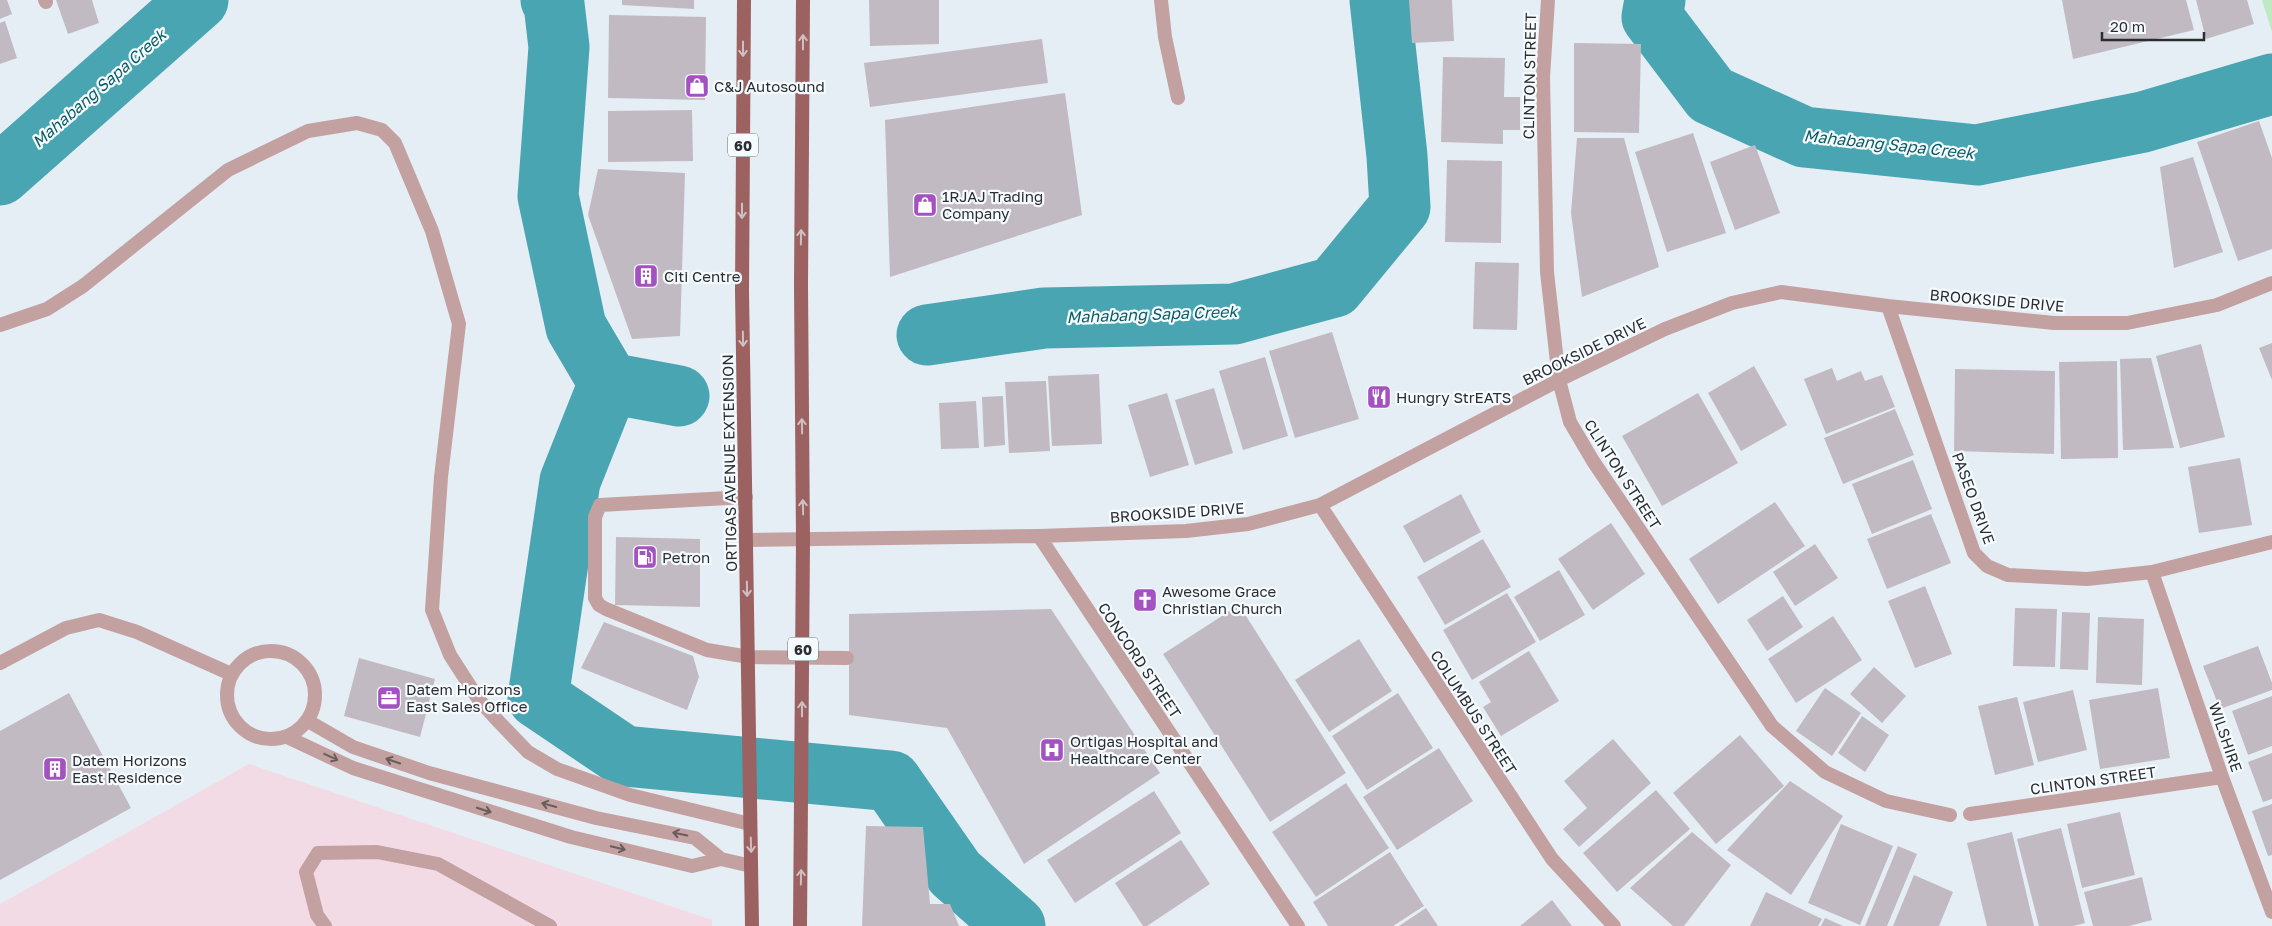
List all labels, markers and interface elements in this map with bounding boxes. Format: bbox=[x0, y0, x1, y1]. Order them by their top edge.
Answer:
scale bar bbox=[2102, 10, 2204, 42]
street label: CLINTON STREET bbox=[1519, 12, 1539, 140]
text: 20 m bbox=[2110, 17, 2145, 35]
water label: Mahabang Sapa Creek bbox=[28, 23, 172, 152]
one-way arrow bbox=[798, 34, 808, 50]
one-way arrow bbox=[739, 40, 748, 56]
shop icon: C&J Autosound bbox=[684, 73, 710, 99]
place label: C&J Autosound bbox=[714, 77, 825, 95]
water label: Mahabang Sapa Creek bbox=[1803, 125, 1977, 163]
road number: 60 bbox=[728, 134, 758, 156]
place label: 1RJAJ Trading Company bbox=[942, 187, 1043, 222]
shop icon: 1RJAJ Trading Company bbox=[912, 192, 938, 218]
one-way arrow bbox=[737, 202, 747, 219]
one-way arrow bbox=[796, 229, 806, 245]
building icon: Citi Centre bbox=[633, 263, 659, 289]
place label: Citi Centre bbox=[664, 267, 741, 285]
street label: BROOKSIDE DRIVE bbox=[1929, 285, 2065, 315]
water label: Mahabang Sapa Creek bbox=[1066, 301, 1240, 327]
street label: BROOKSIDE DRIVE bbox=[1519, 313, 1649, 389]
one-way arrow bbox=[738, 331, 747, 347]
street label: ORTIGAS AVENUE EXTENSION bbox=[718, 354, 740, 572]
restaurant icon: Hungry StrEATS bbox=[1366, 384, 1392, 410]
place label: Hungry StrEATS bbox=[1396, 388, 1511, 406]
street label: CLINTON STREET bbox=[1581, 416, 1665, 532]
one-way arrow bbox=[797, 418, 807, 434]
street label: PASEO DRIVE bbox=[1949, 450, 1999, 546]
street label: BROOKSIDE DRIVE bbox=[1109, 498, 1245, 526]
one-way arrow bbox=[798, 500, 808, 516]
fuel station icon: Petron bbox=[632, 544, 658, 570]
place label: Petron bbox=[662, 548, 710, 566]
one-way arrow bbox=[742, 580, 752, 597]
place label: Awesome Grace Christian Church bbox=[1162, 582, 1282, 617]
church icon: Awesome Grace Christian Church bbox=[1132, 587, 1158, 613]
street label: CONCORD STREET bbox=[1095, 599, 1185, 721]
road number: 60 bbox=[788, 638, 818, 661]
street label: COLUMBUS STREET bbox=[1427, 647, 1521, 777]
place label: Datem Horizons East Sales Office bbox=[406, 680, 528, 715]
office icon: Datem Horizons East Sales Office bbox=[376, 685, 402, 711]
street label: WILSHIRE bbox=[2206, 700, 2246, 774]
one-way arrow bbox=[797, 701, 807, 718]
place label: Ortigas Hospital and Healthcare Center bbox=[1070, 732, 1218, 767]
hospital icon: Ortigas Hospital and Healthcare Center bbox=[1039, 737, 1065, 763]
place label: Datem Horizons East Residence bbox=[72, 751, 187, 786]
one-way arrow bbox=[323, 753, 338, 763]
building icon: Datem Horizons East Residence bbox=[42, 756, 68, 782]
one-way arrow bbox=[385, 756, 401, 765]
street label: CLINTON STREET bbox=[2029, 762, 2157, 798]
one-way arrow bbox=[541, 800, 557, 810]
one-way arrow bbox=[476, 806, 492, 815]
one-way arrow bbox=[672, 829, 688, 839]
one-way arrow bbox=[746, 837, 755, 853]
one-way arrow bbox=[610, 844, 626, 853]
one-way arrow bbox=[796, 870, 806, 886]

